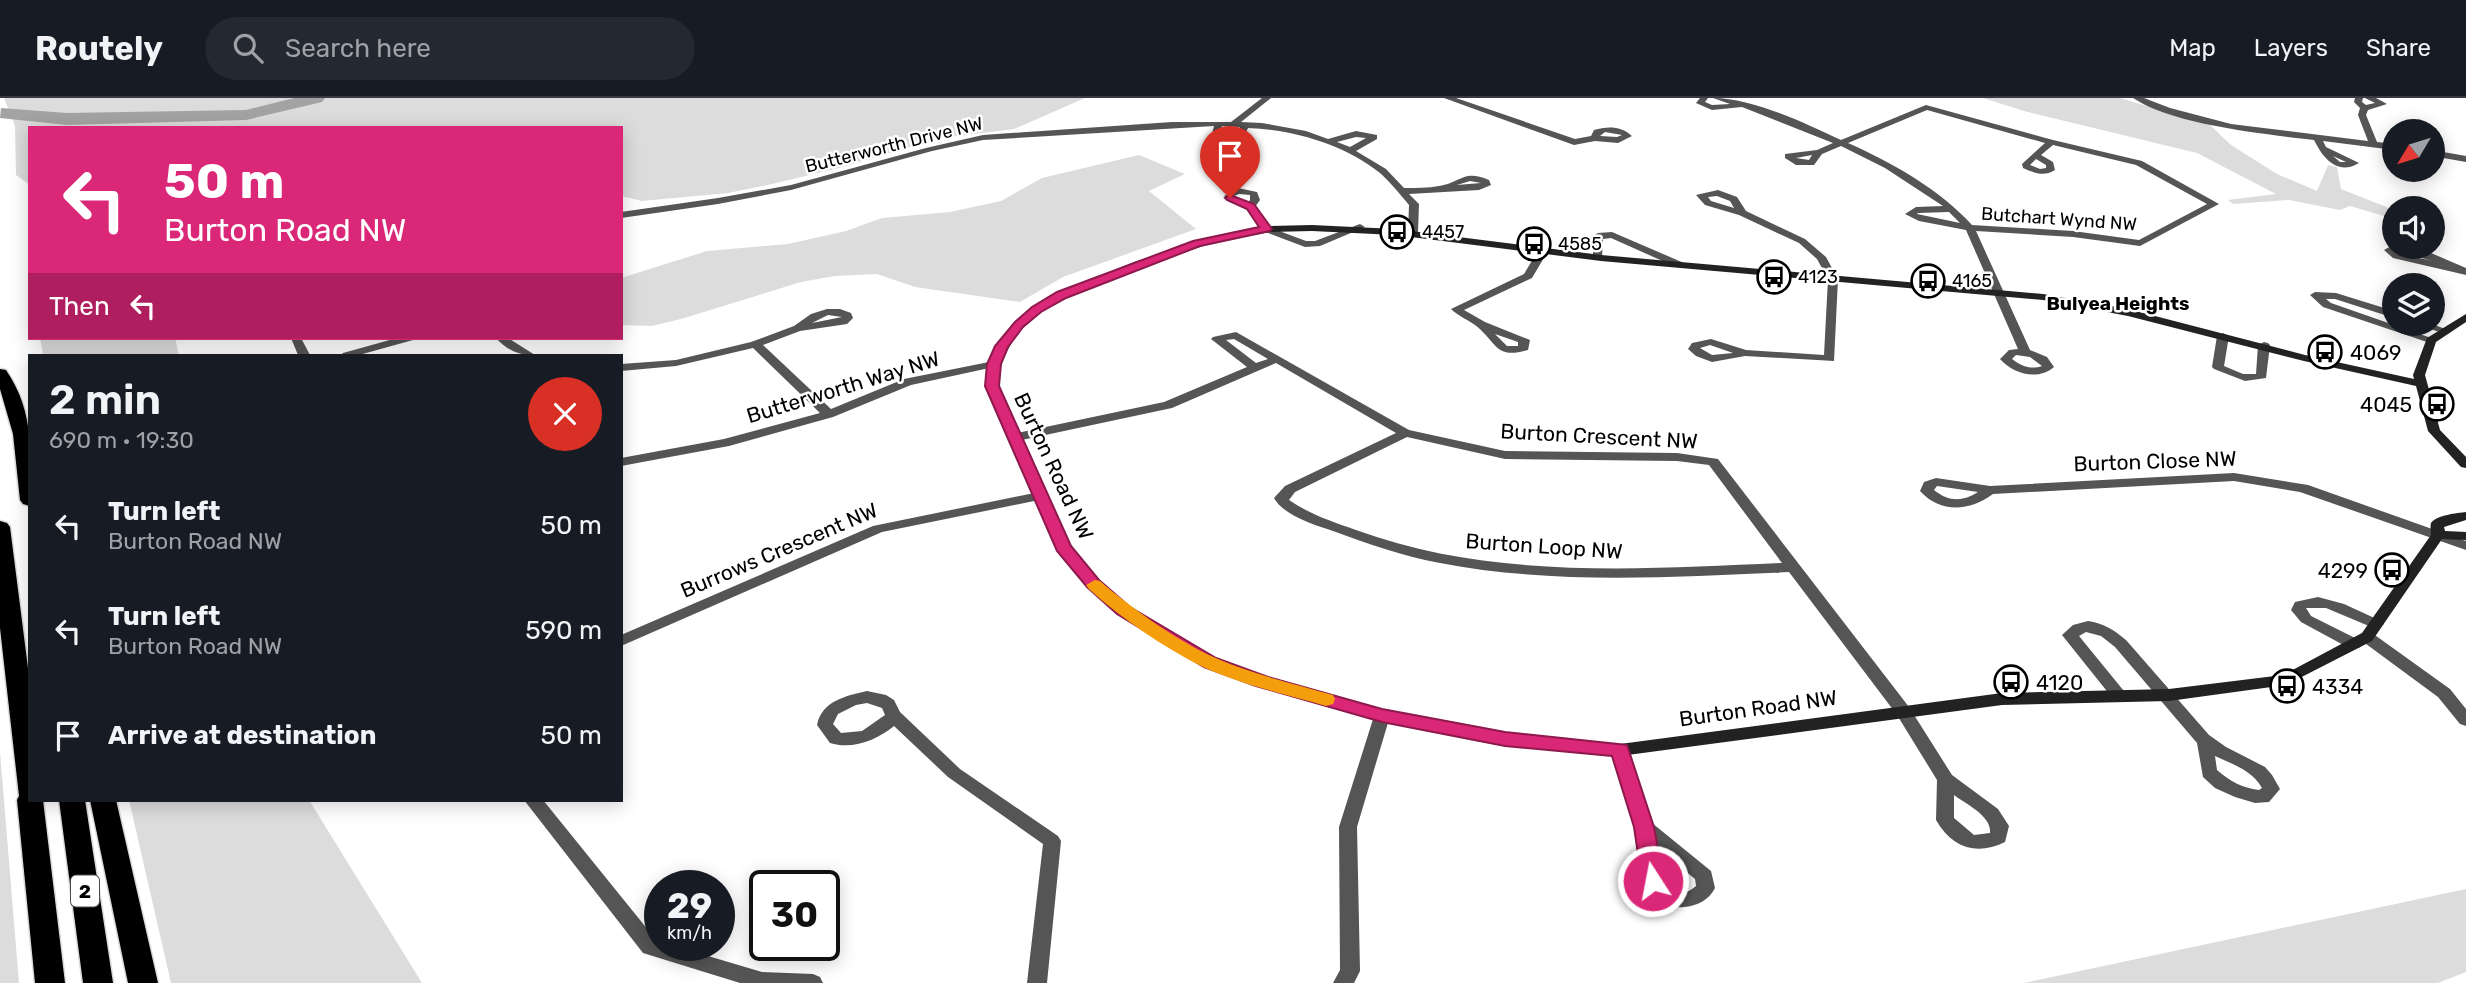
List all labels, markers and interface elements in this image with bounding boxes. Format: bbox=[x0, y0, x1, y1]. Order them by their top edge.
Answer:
search box bbox=[205, 17, 695, 80]
text: Routely bbox=[35, 29, 163, 68]
icon: search bbox=[229, 29, 267, 67]
text: Search here bbox=[285, 33, 431, 64]
text: Map bbox=[2169, 34, 2216, 62]
text: Layers bbox=[2254, 34, 2328, 62]
text: Share bbox=[2366, 34, 2431, 62]
street label: Butterworth Drive NW bbox=[803, 112, 985, 178]
north arrow bbox=[2382, 119, 2445, 182]
map controls bbox=[2382, 119, 2445, 336]
pin bbox=[1200, 126, 1260, 198]
icon: arrive bbox=[1211, 137, 1249, 175]
text: 50 m bbox=[164, 152, 284, 210]
icon: left bbox=[49, 154, 140, 245]
button: sound bbox=[2382, 196, 2445, 259]
street label: Butchart Wynd NW bbox=[1980, 203, 2138, 235]
text: Burton Road NW bbox=[164, 211, 406, 249]
bus stop icon: 4457 bbox=[1378, 213, 1416, 251]
place label: 4457 bbox=[1422, 221, 1464, 243]
bus stop icon: 4585 bbox=[1515, 225, 1553, 263]
place label: 4585 bbox=[1558, 233, 1602, 255]
bus stop icon: 4123 bbox=[1755, 258, 1793, 296]
bus stop icon: 4165 bbox=[1909, 262, 1947, 300]
place label: 4123 bbox=[1798, 266, 1838, 288]
place label: 4165 bbox=[1952, 270, 1992, 292]
button: layers bbox=[2382, 273, 2445, 336]
icon: left bbox=[124, 287, 162, 325]
text: Then bbox=[49, 291, 110, 322]
district label: Bulyea Heights bbox=[2046, 292, 2190, 315]
bus stop icon: 4069 bbox=[2306, 333, 2344, 371]
place label: 4069 bbox=[2350, 340, 2402, 365]
street label: Butterworth Way NW bbox=[743, 346, 943, 428]
text: 2 min bbox=[49, 375, 161, 425]
button: close bbox=[528, 377, 602, 451]
bus stop icon: 4045 bbox=[2418, 385, 2456, 423]
street label: Burton Road NW bbox=[1009, 389, 1099, 543]
place label: 4045 bbox=[2360, 392, 2412, 417]
street label: Burton Crescent NW bbox=[1500, 418, 1698, 454]
text: 690 m · 19:30 bbox=[49, 426, 194, 454]
street label: Burton Close NW bbox=[2073, 446, 2237, 476]
text: Turn left bbox=[108, 496, 220, 527]
street label: Burrows Crescent NW bbox=[677, 497, 881, 603]
icon: left bbox=[49, 507, 87, 545]
text: 50 m bbox=[541, 510, 602, 541]
text: Burton Road NW bbox=[108, 527, 282, 555]
street label: Burton Loop NW bbox=[1465, 528, 1623, 564]
bus stop icon: 4299 bbox=[2373, 551, 2411, 589]
place label: 4299 bbox=[2318, 558, 2368, 583]
text: Turn left bbox=[108, 601, 220, 632]
icon: left bbox=[49, 612, 87, 650]
text: 590 m bbox=[525, 615, 602, 646]
text: Burton Road NW bbox=[108, 632, 282, 660]
bus stop icon: 4120 bbox=[1992, 663, 2030, 701]
bus stop icon: 4334 bbox=[2268, 667, 2306, 705]
place label: 4120 bbox=[2036, 670, 2083, 695]
place label: 4334 bbox=[2312, 674, 2363, 699]
street label: Burton Road NW bbox=[1677, 685, 1839, 731]
icon: arrive bbox=[49, 717, 87, 755]
text: Arrive at destination bbox=[108, 720, 376, 751]
text: 50 m bbox=[541, 720, 602, 751]
position arrow bbox=[1616, 844, 1690, 918]
speed limit sign: 30 bbox=[749, 870, 840, 961]
road number: 2 bbox=[71, 876, 99, 906]
text: 29 bbox=[667, 885, 712, 927]
text: km/h bbox=[667, 922, 712, 944]

